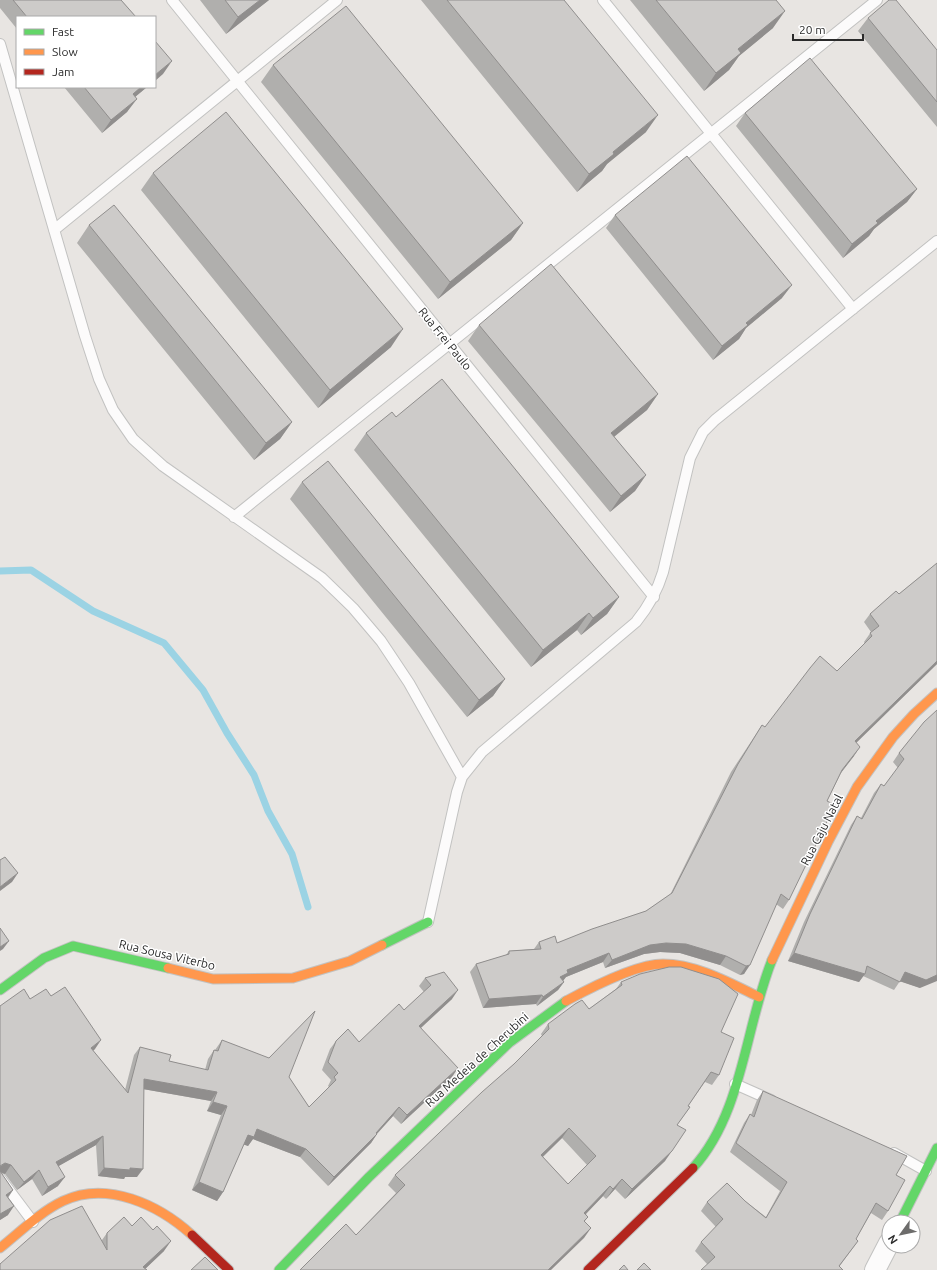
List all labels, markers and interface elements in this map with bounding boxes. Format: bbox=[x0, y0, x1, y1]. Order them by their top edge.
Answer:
legend bbox=[16, 16, 156, 88]
scale bar bbox=[793, 16, 863, 42]
text: 20 m bbox=[799, 23, 826, 36]
text: Fast bbox=[52, 25, 74, 38]
text: Slow bbox=[52, 45, 78, 58]
text: Jam bbox=[52, 65, 74, 78]
street label: Rua Frei Paulo bbox=[416, 305, 474, 372]
street label: Rua Caju Natal bbox=[798, 792, 845, 867]
street label: Rua Sousa Viterbo bbox=[118, 937, 216, 972]
street label: Rua Medeia de Cherubini bbox=[422, 1010, 531, 1109]
north arrow bbox=[881, 1214, 921, 1254]
text: N bbox=[885, 1233, 900, 1246]

